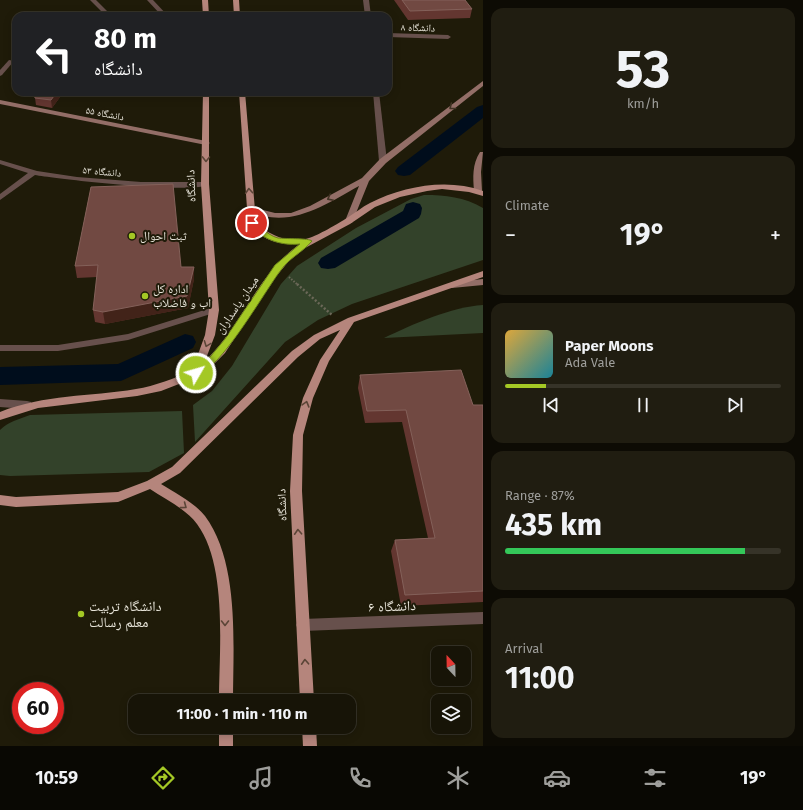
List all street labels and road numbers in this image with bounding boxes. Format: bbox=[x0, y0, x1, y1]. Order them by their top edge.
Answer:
street label: دانشگاه ۸ bbox=[401, 21, 435, 35]
street label: دانشگاه ۵۵ bbox=[85, 104, 125, 124]
street label: دانشگاه ۵۳ bbox=[82, 164, 122, 180]
street label: دانشگاه bbox=[183, 169, 199, 203]
street label: میدان پاسداران bbox=[213, 273, 262, 337]
street label: دانشگاه bbox=[274, 488, 290, 522]
street label: دانشگاه ۶ bbox=[368, 597, 416, 616]

